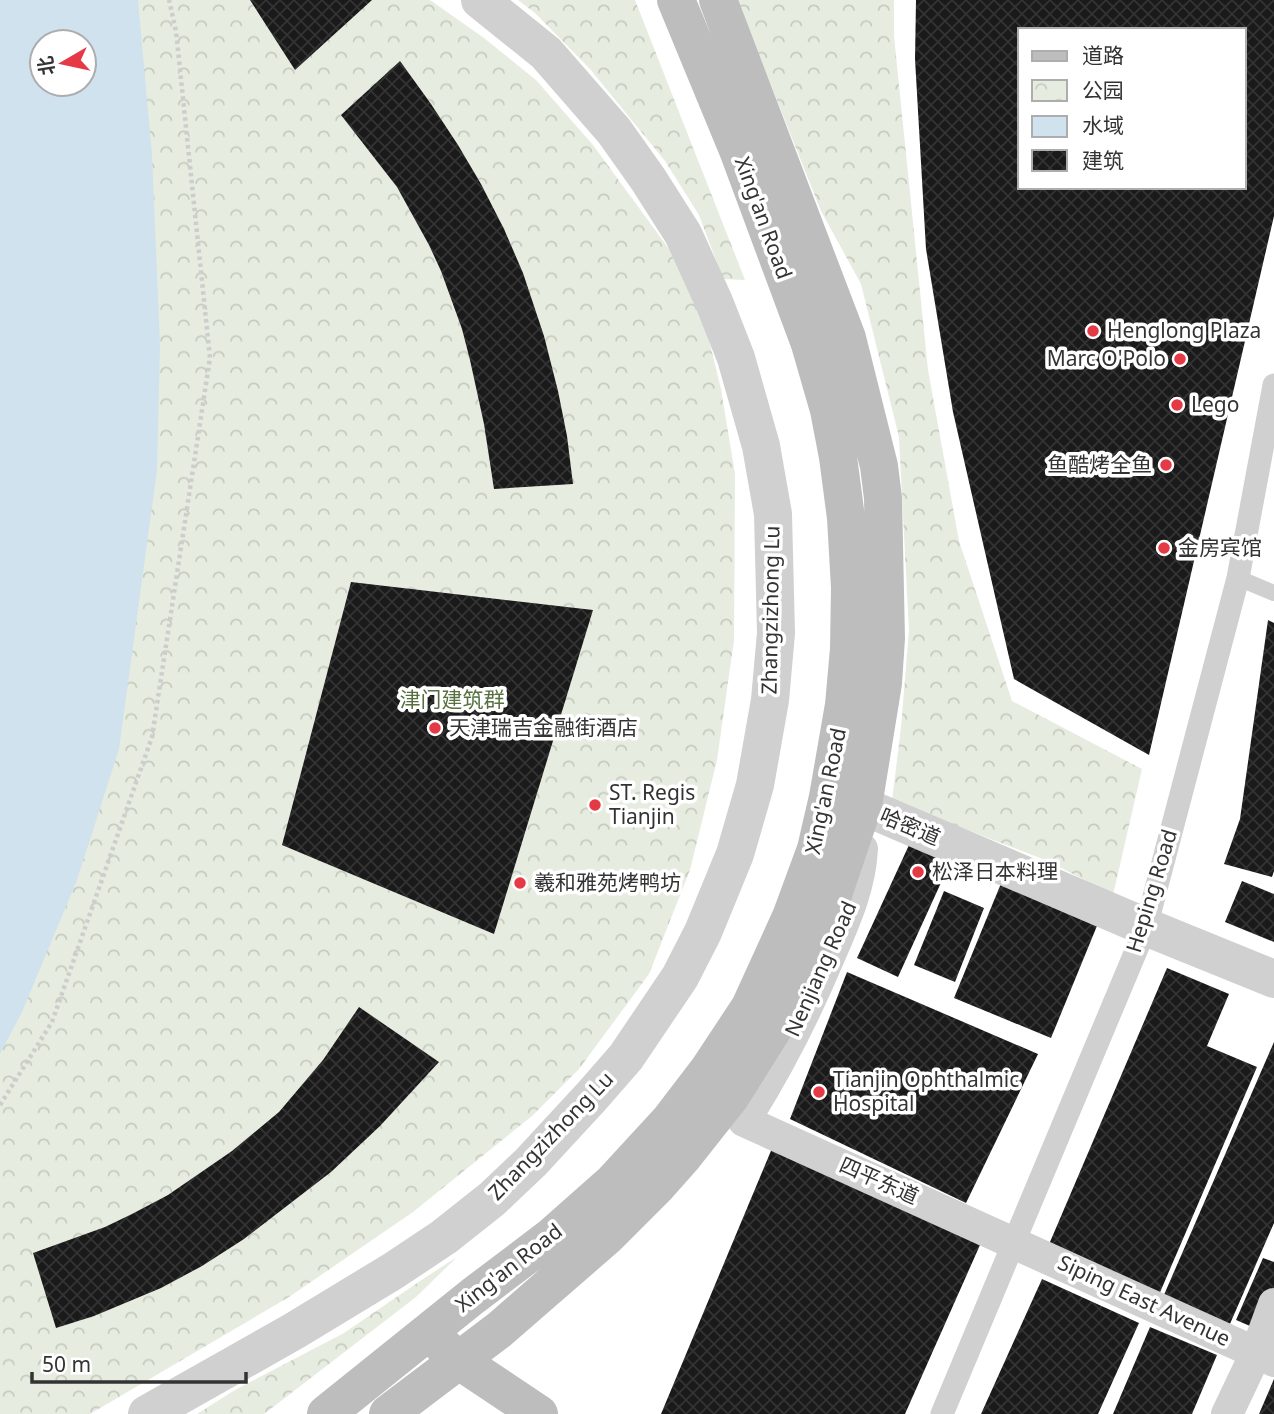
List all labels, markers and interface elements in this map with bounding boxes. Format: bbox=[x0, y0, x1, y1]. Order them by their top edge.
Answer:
north arrow bbox=[28, 28, 98, 98]
legend bbox=[1018, 28, 1246, 189]
text: 道路 bbox=[1082, 41, 1124, 69]
text: 北 bbox=[32, 54, 61, 77]
text: 公园 bbox=[1082, 76, 1124, 104]
text: 水域 bbox=[1082, 111, 1124, 139]
text: 建筑 bbox=[1082, 146, 1124, 174]
street label: Xing'an Road bbox=[729, 153, 799, 283]
place label: Henglong Plaza bbox=[1107, 316, 1261, 344]
marker: Henglong Plaza bbox=[1085, 323, 1101, 339]
place label: Marc O'Polo bbox=[1047, 344, 1166, 372]
marker: Marc O'Polo bbox=[1172, 351, 1188, 367]
place label: Lego bbox=[1191, 390, 1239, 418]
marker: Lego bbox=[1169, 397, 1185, 413]
place label: 鱼酷烤全鱼 bbox=[1047, 450, 1152, 478]
marker: 鱼酷烤全鱼 bbox=[1158, 457, 1174, 473]
street label: Zhangzizhong Lu bbox=[755, 525, 785, 695]
place label: 金房宾馆 bbox=[1178, 533, 1262, 561]
marker: 金房宾馆 bbox=[1156, 540, 1172, 556]
park label: 津门建筑群 bbox=[400, 685, 505, 713]
place label: 天津瑞吉金融街酒店 bbox=[449, 713, 638, 741]
marker: 天津瑞吉金融街酒店 bbox=[427, 720, 443, 736]
street label: Xing'an Road bbox=[798, 725, 852, 856]
place label: ST. Regis Tianjin bbox=[609, 778, 695, 830]
marker: ST. Regis Tianjin bbox=[587, 797, 603, 813]
street label: 哈密道 bbox=[876, 801, 945, 851]
street label: Heping Road bbox=[1119, 826, 1183, 956]
place label: 松泽日本料理 bbox=[932, 857, 1058, 885]
marker: 松泽日本料理 bbox=[910, 864, 926, 880]
place label: 羲和雅苑烤鸭坊 bbox=[534, 868, 681, 896]
marker: 羲和雅苑烤鸭坊 bbox=[512, 875, 528, 891]
street label: Nenjiang Road bbox=[778, 897, 862, 1041]
street label: Zhangzizhong Lu bbox=[482, 1065, 619, 1206]
place label: Tianjin Ophthalmic Hospital bbox=[833, 1065, 1019, 1117]
marker: Tianjin Ophthalmic Hospital bbox=[811, 1084, 827, 1100]
street label: 四平东道 bbox=[835, 1150, 923, 1210]
street label: Xing'an Road bbox=[449, 1217, 568, 1318]
street label: Siping East Avenue bbox=[1054, 1248, 1235, 1352]
scale bar bbox=[32, 1340, 245, 1384]
text: 50 m bbox=[42, 1350, 91, 1378]

